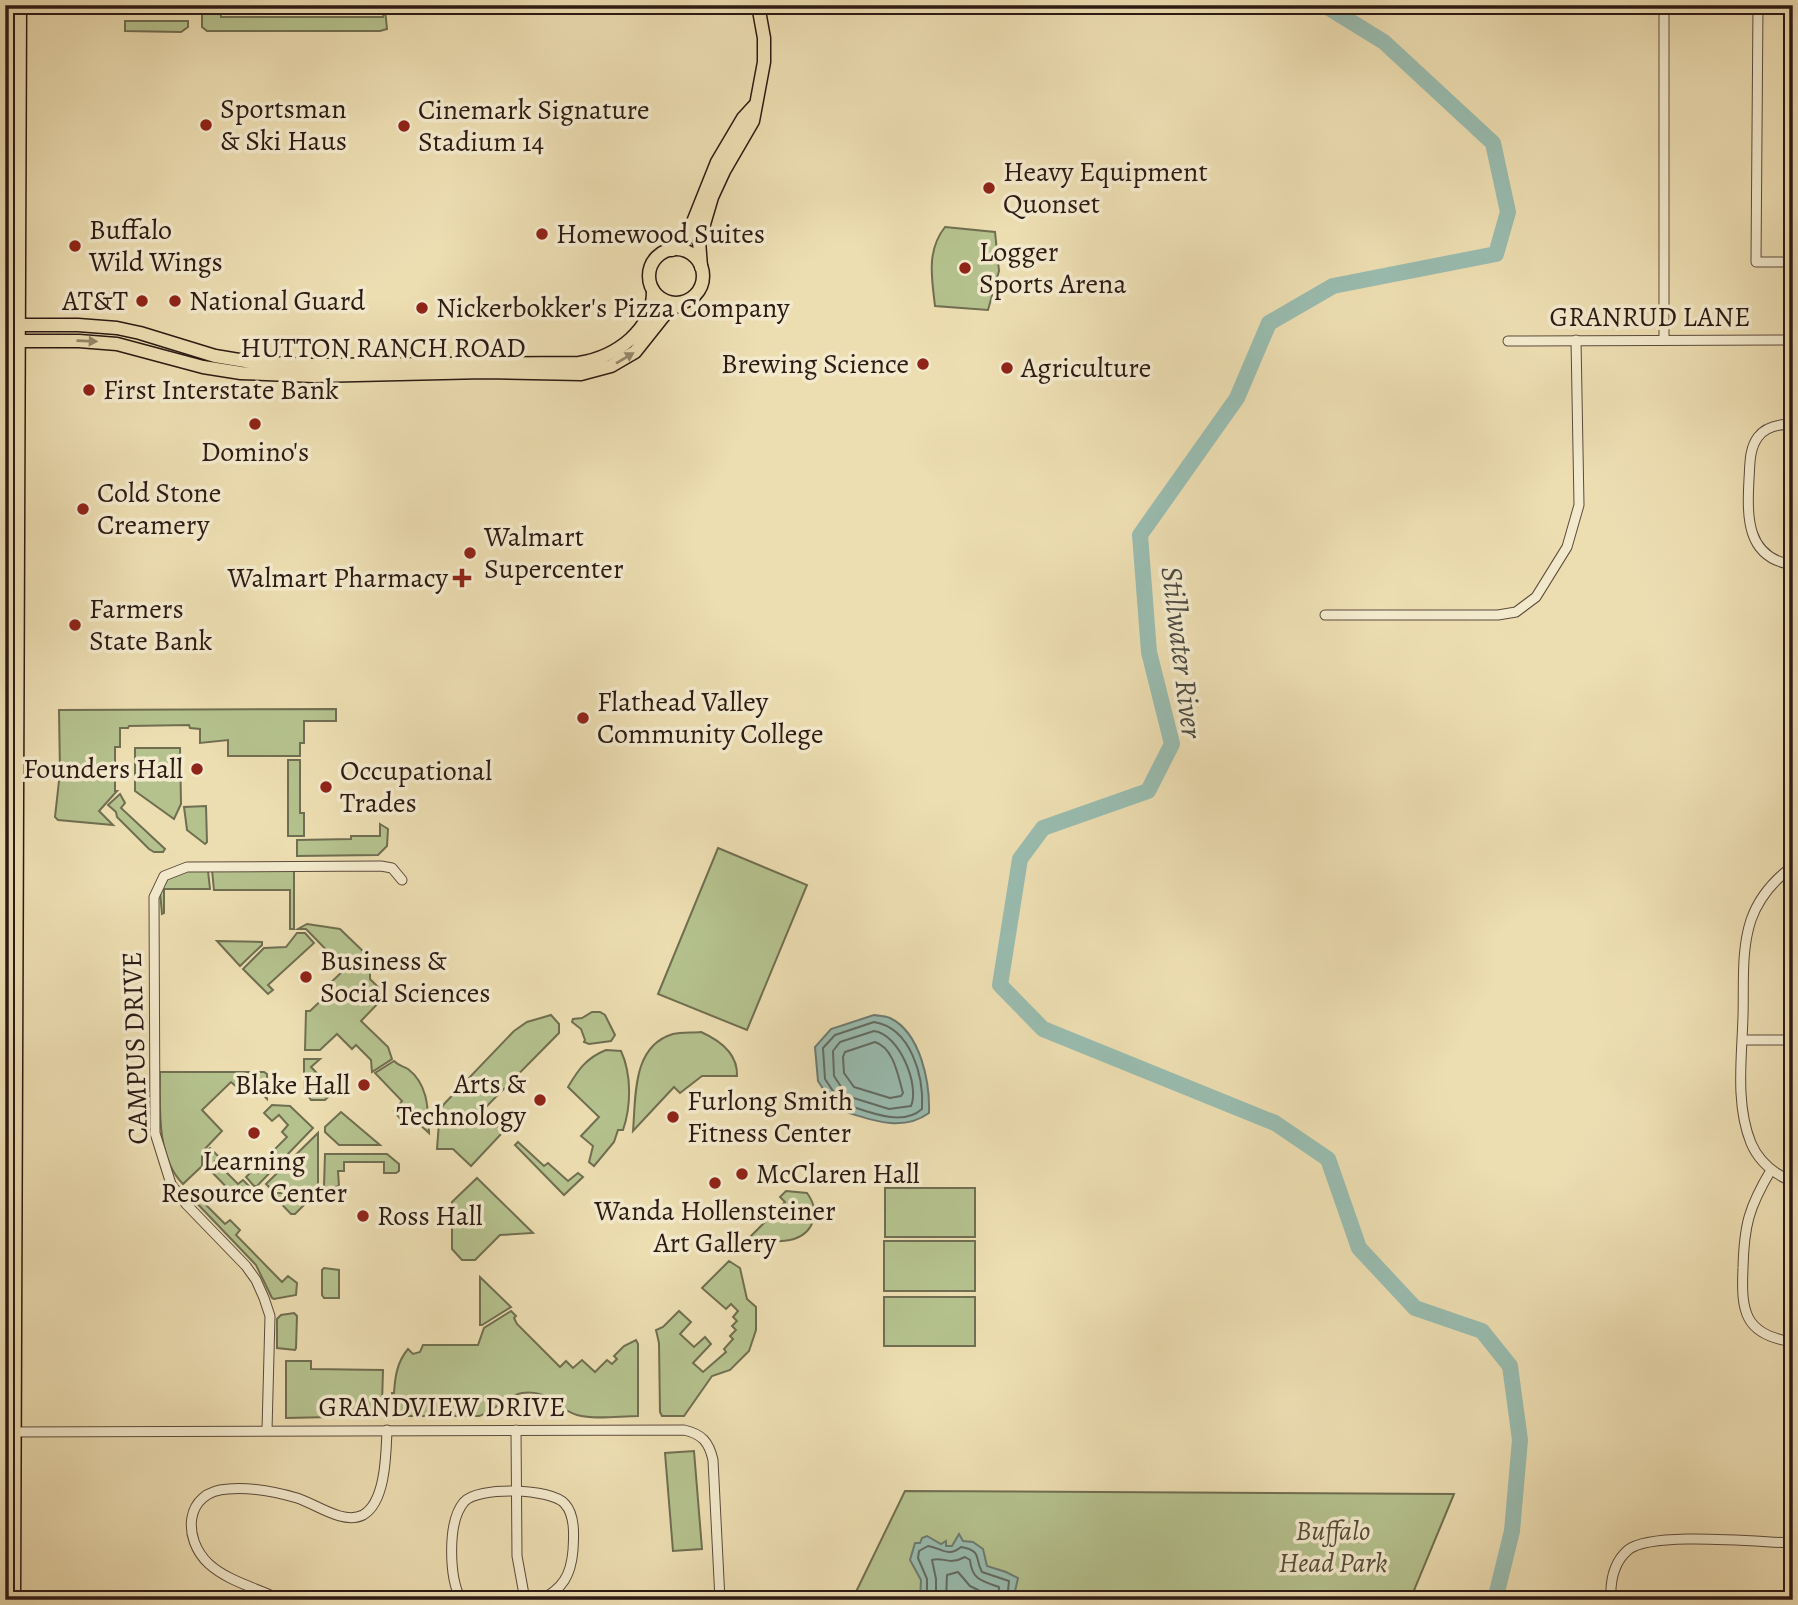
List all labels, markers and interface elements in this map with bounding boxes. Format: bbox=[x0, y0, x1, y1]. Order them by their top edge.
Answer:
place label: Sportsman & Ski Haus bbox=[220, 90, 347, 160]
place label: Cinemark Signature Stadium 14 bbox=[418, 91, 650, 161]
marker: Sportsman & Ski Haus bbox=[198, 117, 214, 133]
marker: Cinemark Signature Stadium 14 bbox=[396, 118, 412, 134]
place label: Heavy Equipment Quonset bbox=[1003, 153, 1208, 223]
marker: Heavy Equipment Quonset bbox=[981, 180, 997, 196]
place label: Buffalo Wild Wings bbox=[88, 211, 223, 281]
place label: Homewood Suites bbox=[556, 215, 765, 253]
marker: Homewood Suites bbox=[534, 226, 550, 242]
place label: Logger Sports Arena bbox=[979, 233, 1127, 303]
marker: Buffalo Wild Wings bbox=[67, 238, 83, 254]
marker: Logger Sports Arena bbox=[957, 260, 973, 276]
place label: AT&T bbox=[61, 282, 128, 320]
place label: National Guard bbox=[189, 282, 366, 320]
place label: Nickerbokker's Pizza Company bbox=[436, 289, 790, 327]
marker: AT&T bbox=[134, 293, 150, 309]
marker: National Guard bbox=[167, 293, 183, 309]
street label: GRANRUD LANE bbox=[1549, 298, 1751, 336]
marker: Nickerbokker's Pizza Company bbox=[414, 300, 430, 316]
street label: HUTTON RANCH ROAD bbox=[240, 329, 526, 367]
one-way arrow bbox=[76, 336, 98, 347]
place label: Brewing Science bbox=[721, 345, 909, 383]
place label: Agriculture bbox=[1020, 349, 1151, 387]
one-way arrow bbox=[615, 351, 635, 364]
marker: Brewing Science bbox=[915, 356, 931, 372]
marker: Agriculture bbox=[999, 360, 1015, 376]
place label: First Interstate Bank bbox=[103, 371, 339, 409]
marker: First Interstate Bank bbox=[81, 382, 97, 398]
marker: Domino's bbox=[247, 416, 263, 432]
place label: Domino's bbox=[201, 433, 309, 471]
place label: Cold Stone Creamery bbox=[97, 474, 221, 544]
marker: Cold Stone Creamery bbox=[75, 501, 91, 517]
place label: Walmart Supercenter bbox=[483, 518, 624, 588]
marker: Walmart Supercenter bbox=[462, 545, 478, 561]
place label: Walmart Pharmacy bbox=[227, 559, 449, 597]
water label: Stillwater River bbox=[1152, 564, 1213, 742]
marker: Walmart Pharmacy bbox=[454, 570, 470, 586]
place label: Farmers State Bank bbox=[89, 590, 213, 660]
marker: Farmers State Bank bbox=[67, 617, 83, 633]
place label: Flathead Valley Community College bbox=[597, 683, 824, 753]
marker: Flathead Valley Community College bbox=[575, 710, 591, 726]
place label: Founders Hall bbox=[23, 750, 183, 788]
place label: Occupational Trades bbox=[340, 752, 492, 822]
marker: Founders Hall bbox=[189, 761, 205, 777]
marker: Occupational Trades bbox=[318, 779, 334, 795]
place label: Business & Social Sciences bbox=[320, 942, 491, 1012]
street label: CAMPUS DRIVE bbox=[113, 951, 157, 1145]
marker: Business & Social Sciences bbox=[298, 969, 314, 985]
place label: Arts & Technology bbox=[396, 1065, 527, 1135]
place label: Blake Hall bbox=[235, 1066, 350, 1104]
marker: Blake Hall bbox=[356, 1077, 372, 1093]
place label: Furlong Smith Fitness Center bbox=[687, 1082, 853, 1152]
marker: Arts & Technology bbox=[532, 1092, 548, 1108]
marker: Furlong Smith Fitness Center bbox=[665, 1109, 681, 1125]
marker: Learning Resource Center bbox=[246, 1125, 262, 1141]
place label: Learning Resource Center bbox=[161, 1142, 348, 1212]
place label: McClaren Hall bbox=[756, 1155, 920, 1193]
marker: McClaren Hall bbox=[734, 1166, 750, 1182]
marker: Wanda Hollensteiner Art Gallery bbox=[707, 1175, 723, 1191]
place label: Wanda Hollensteiner Art Gallery bbox=[593, 1192, 836, 1262]
place label: Ross Hall bbox=[377, 1197, 483, 1235]
marker: Ross Hall bbox=[355, 1208, 371, 1224]
street label: GRANDVIEW DRIVE bbox=[318, 1388, 566, 1426]
park label: Buffalo Head Park bbox=[1279, 1512, 1387, 1582]

